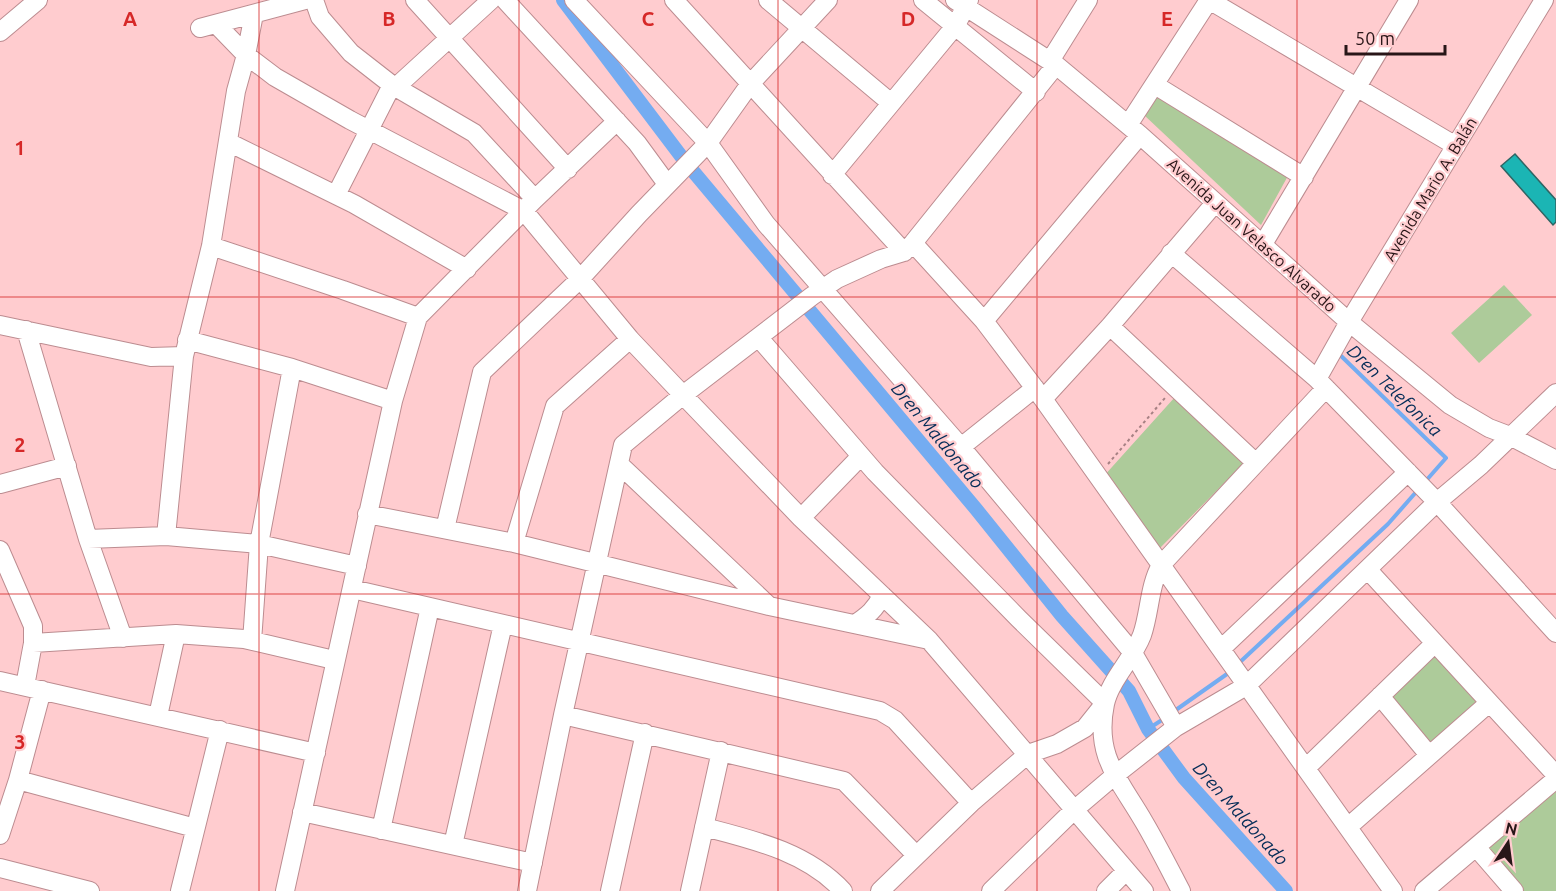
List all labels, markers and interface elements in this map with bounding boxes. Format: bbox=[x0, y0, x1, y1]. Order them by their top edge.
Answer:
text: A bbox=[123, 7, 137, 30]
text: B bbox=[382, 7, 396, 30]
text: C bbox=[642, 7, 655, 30]
text: D bbox=[901, 7, 915, 30]
text: E bbox=[1161, 7, 1173, 30]
scale bar bbox=[1346, 18, 1445, 56]
text: 50 m bbox=[1355, 28, 1395, 48]
street label: Avenida Mario A. Balán bbox=[1380, 114, 1480, 264]
text: 1 bbox=[14, 136, 26, 159]
street label: Avenida Juan Velasco Alvarado bbox=[1164, 154, 1340, 316]
water label: Dren Telefonica bbox=[1343, 340, 1446, 441]
water label: Dren Maldonado bbox=[888, 378, 988, 492]
text: 2 bbox=[14, 433, 26, 456]
text: 3 bbox=[14, 730, 26, 753]
water label: Dren Maldonado bbox=[1189, 757, 1293, 869]
north arrow bbox=[1478, 813, 1538, 873]
text: N bbox=[1504, 818, 1519, 838]

